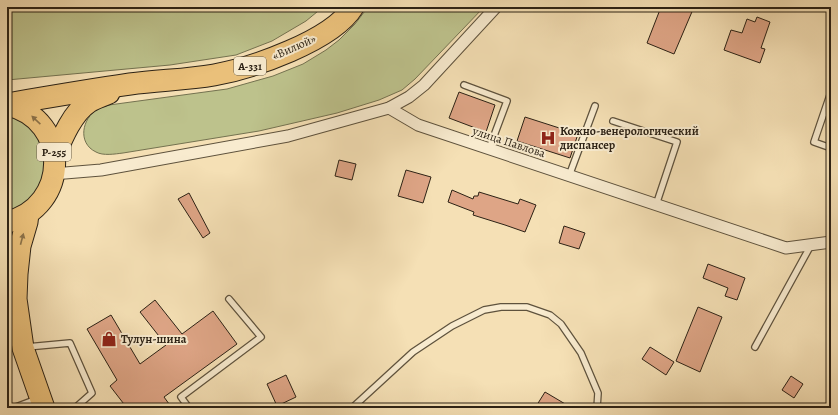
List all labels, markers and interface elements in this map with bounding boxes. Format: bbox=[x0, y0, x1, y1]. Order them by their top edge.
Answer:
street label: «Вилюй» bbox=[270, 30, 318, 64]
road number: А-331 bbox=[234, 57, 266, 75]
one-way arrow bbox=[31, 115, 41, 125]
street label: улица Павлова bbox=[470, 122, 548, 161]
place label: Кожно-венерологический диспансер bbox=[559, 123, 699, 153]
hospital icon: Кожно-венерологический диспансер bbox=[539, 129, 557, 147]
road number: Р-255 bbox=[37, 143, 71, 161]
one-way arrow bbox=[19, 233, 25, 246]
shop icon: Тулун-шина bbox=[100, 330, 118, 348]
place label: Тулун-шина bbox=[121, 331, 187, 347]

